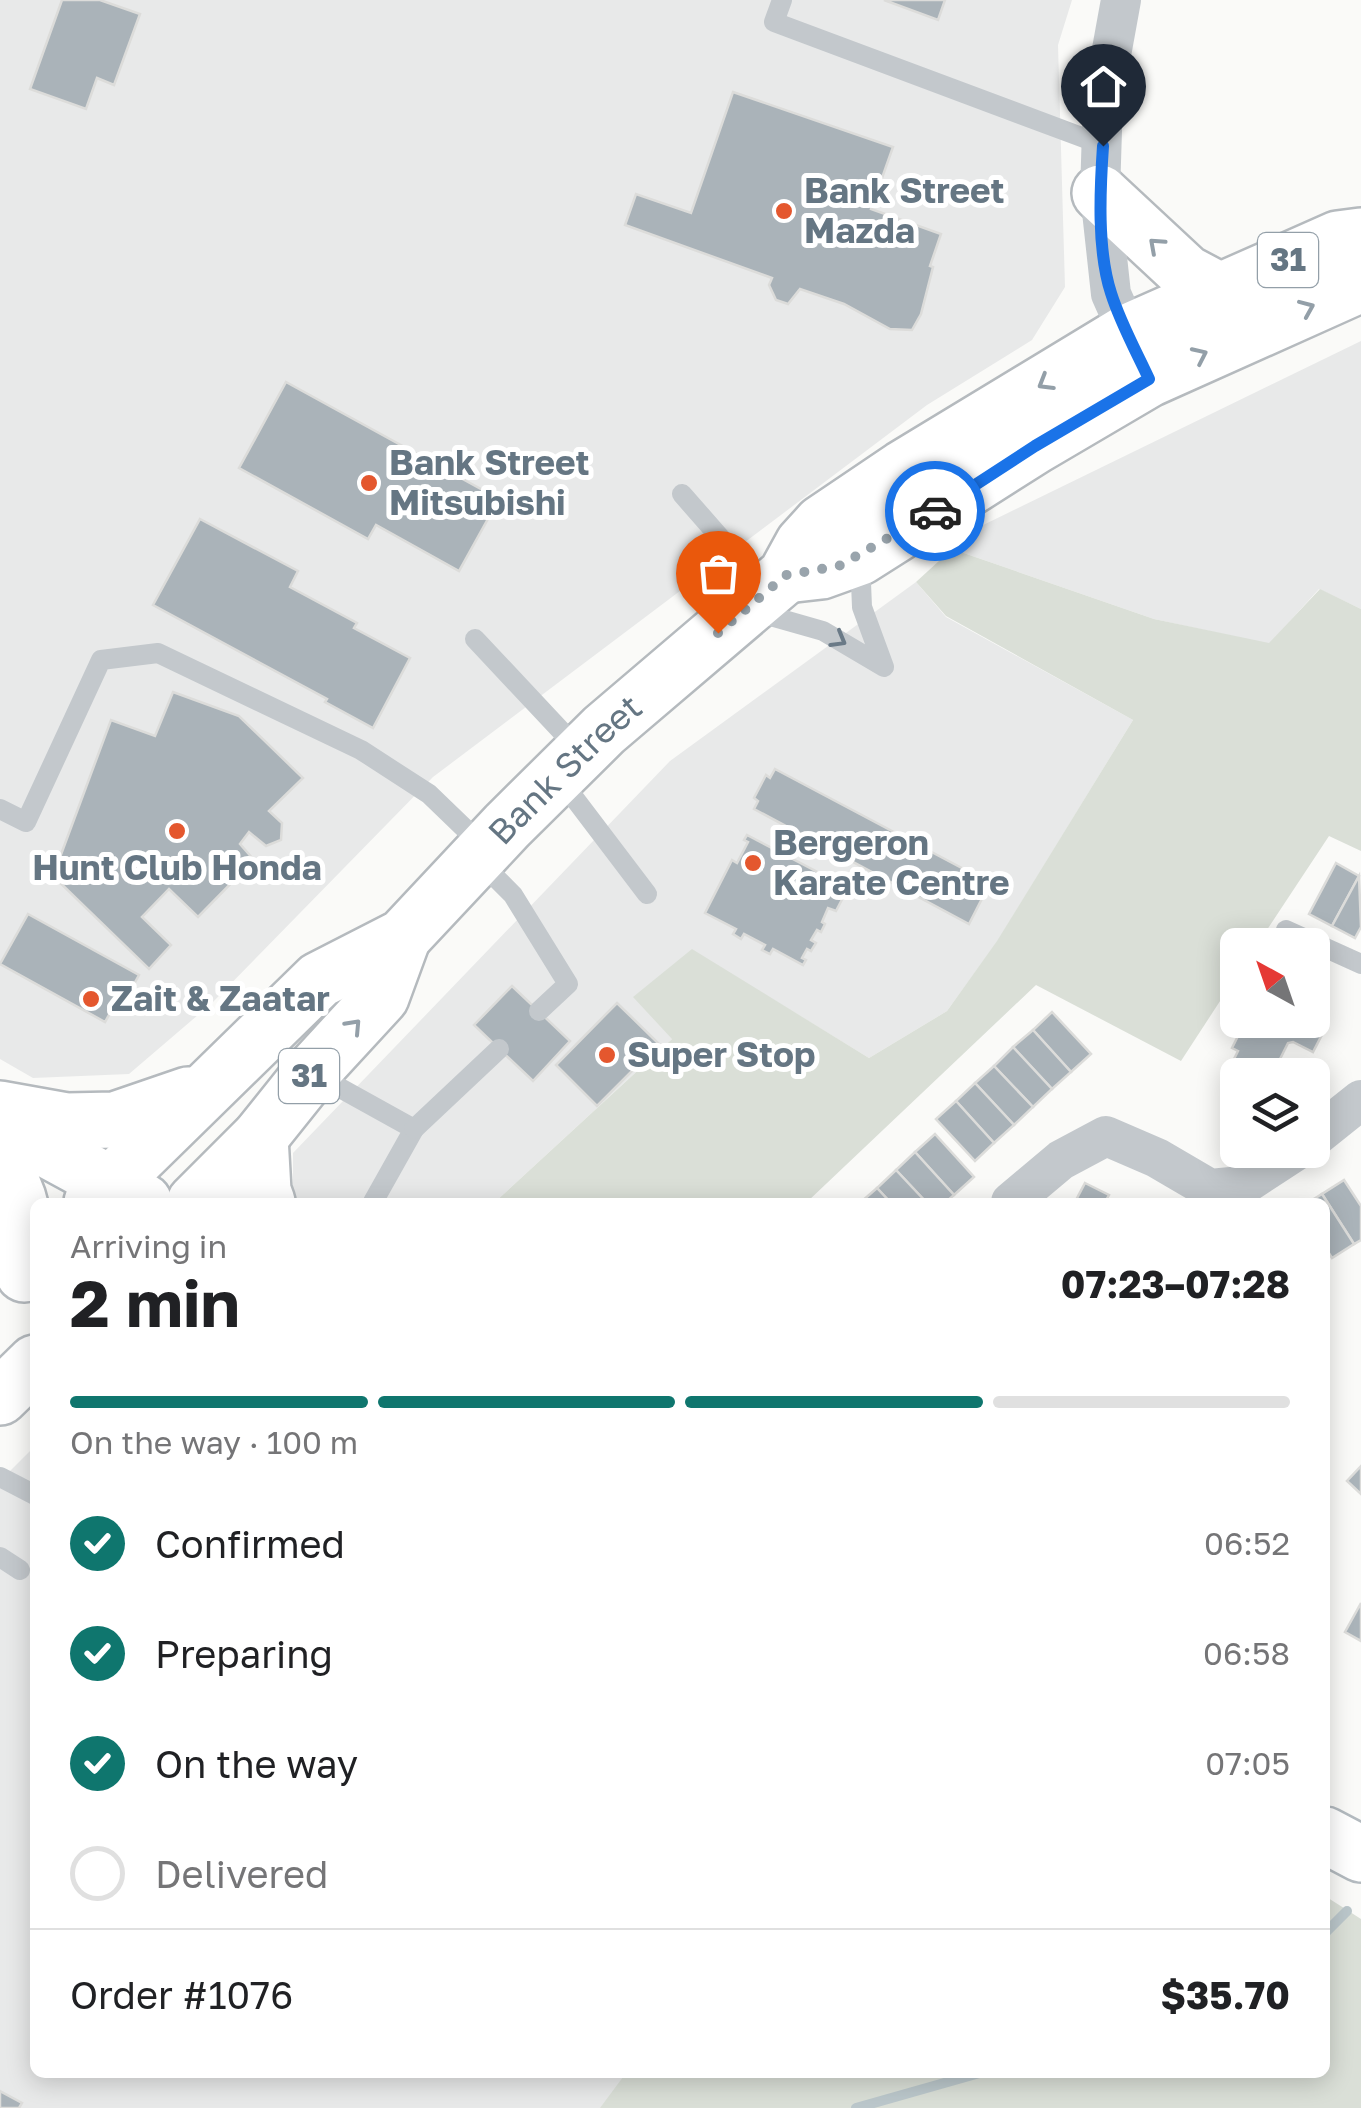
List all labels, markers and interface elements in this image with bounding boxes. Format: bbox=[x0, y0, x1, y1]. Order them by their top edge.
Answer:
pin bbox=[1061, 44, 1146, 147]
icon: home bbox=[1076, 59, 1131, 114]
place label: Bank Street Mazda bbox=[804, 169, 1005, 251]
marker: Bank Street Mazda bbox=[773, 200, 795, 222]
road number: 31 bbox=[1258, 233, 1318, 287]
one-way arrow bbox=[1149, 239, 1168, 257]
one-way arrow bbox=[1296, 300, 1314, 320]
one-way arrow bbox=[1190, 347, 1208, 367]
one-way arrow bbox=[1038, 371, 1056, 390]
place label: Bank Street Mitsubishi bbox=[389, 441, 590, 523]
courier bbox=[885, 461, 985, 561]
marker: Bank Street Mitsubishi bbox=[358, 472, 380, 494]
icon: car bbox=[908, 484, 963, 539]
pin bbox=[676, 531, 761, 634]
icon: bag bbox=[691, 546, 746, 601]
one-way arrow bbox=[828, 628, 846, 647]
street label: Bank Street bbox=[479, 685, 650, 852]
marker: Hunt Club Honda bbox=[166, 820, 188, 842]
place label: Bergeron Karate Centre bbox=[773, 821, 1010, 903]
place label: Hunt Club Honda bbox=[32, 846, 322, 888]
marker: Bergeron Karate Centre bbox=[742, 852, 764, 874]
north arrow bbox=[1220, 928, 1330, 1038]
map controls bbox=[1220, 928, 1330, 1168]
place label: Zait & Zaatar bbox=[111, 977, 330, 1019]
marker: Zait & Zaatar bbox=[80, 988, 102, 1010]
one-way arrow bbox=[342, 1019, 360, 1038]
place label: Super Stop bbox=[627, 1033, 815, 1075]
marker: Super Stop bbox=[596, 1044, 618, 1066]
road number: 31 bbox=[279, 1049, 339, 1103]
button: layers bbox=[1220, 1058, 1330, 1168]
text: Arriving in bbox=[70, 1227, 227, 1265]
text: 07:23–07:28 bbox=[1061, 1261, 1290, 1306]
text: 2 min bbox=[70, 1263, 240, 1341]
text: On the way · 100 m bbox=[70, 1423, 358, 1461]
icon: check bbox=[70, 1516, 125, 1571]
text: Confirmed bbox=[155, 1521, 345, 1566]
text: 06:52 bbox=[1204, 1524, 1290, 1562]
icon: check bbox=[70, 1626, 125, 1681]
text: Preparing bbox=[155, 1631, 333, 1676]
text: 06:58 bbox=[1203, 1634, 1290, 1672]
icon: check bbox=[70, 1736, 125, 1791]
text: On the way bbox=[155, 1741, 358, 1786]
text: 07:05 bbox=[1205, 1744, 1290, 1782]
text: Delivered bbox=[155, 1851, 328, 1896]
text: Order #1076 bbox=[70, 1972, 293, 2017]
text: $35.70 bbox=[1161, 1972, 1290, 2017]

